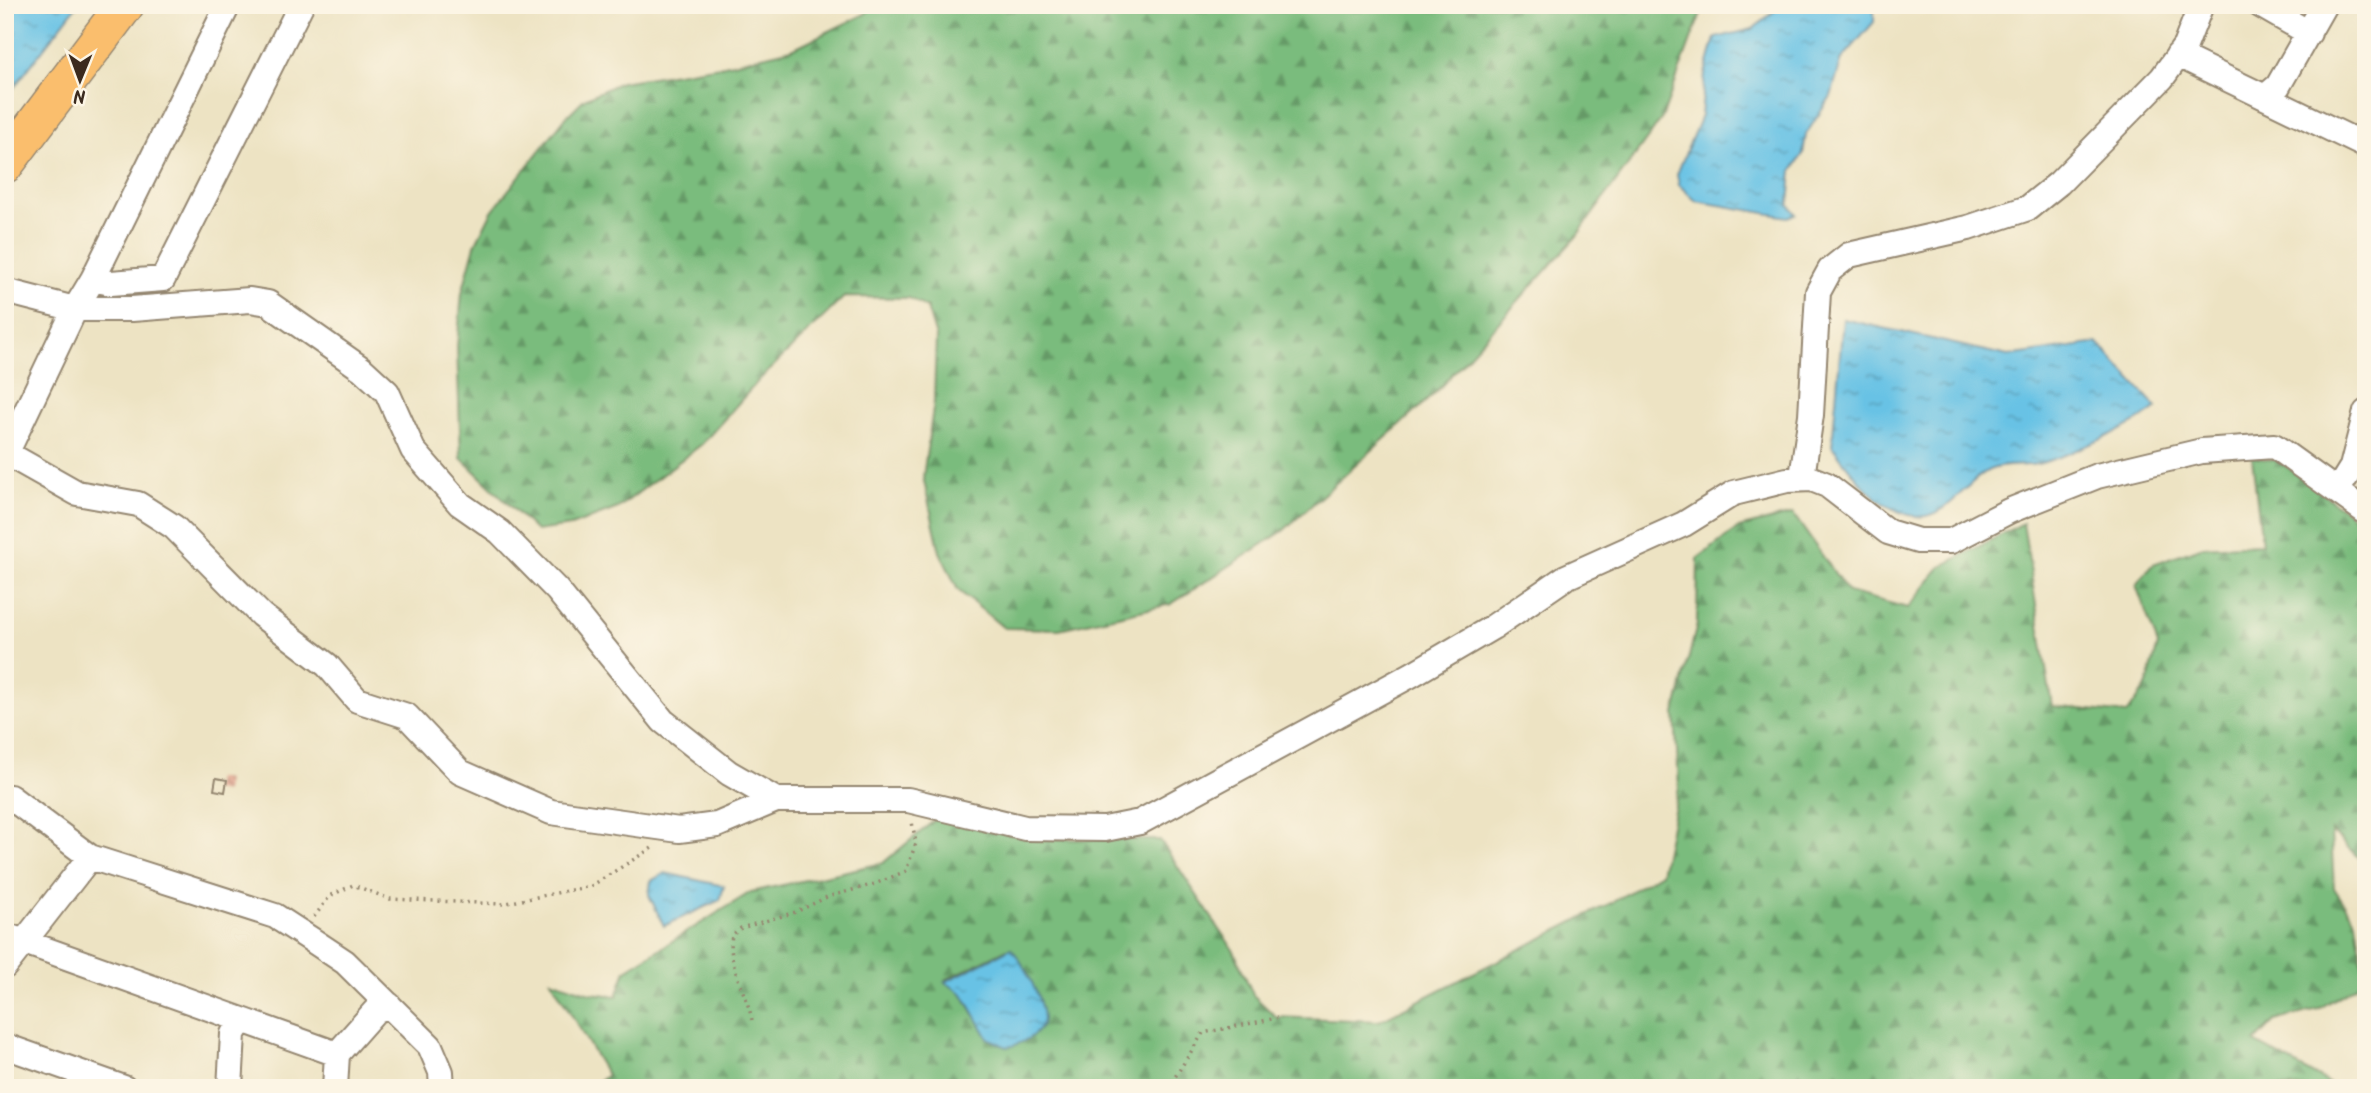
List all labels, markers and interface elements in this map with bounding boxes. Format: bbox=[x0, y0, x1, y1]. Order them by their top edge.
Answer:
north arrow bbox=[46, 46, 116, 116]
text: N bbox=[73, 80, 86, 110]

